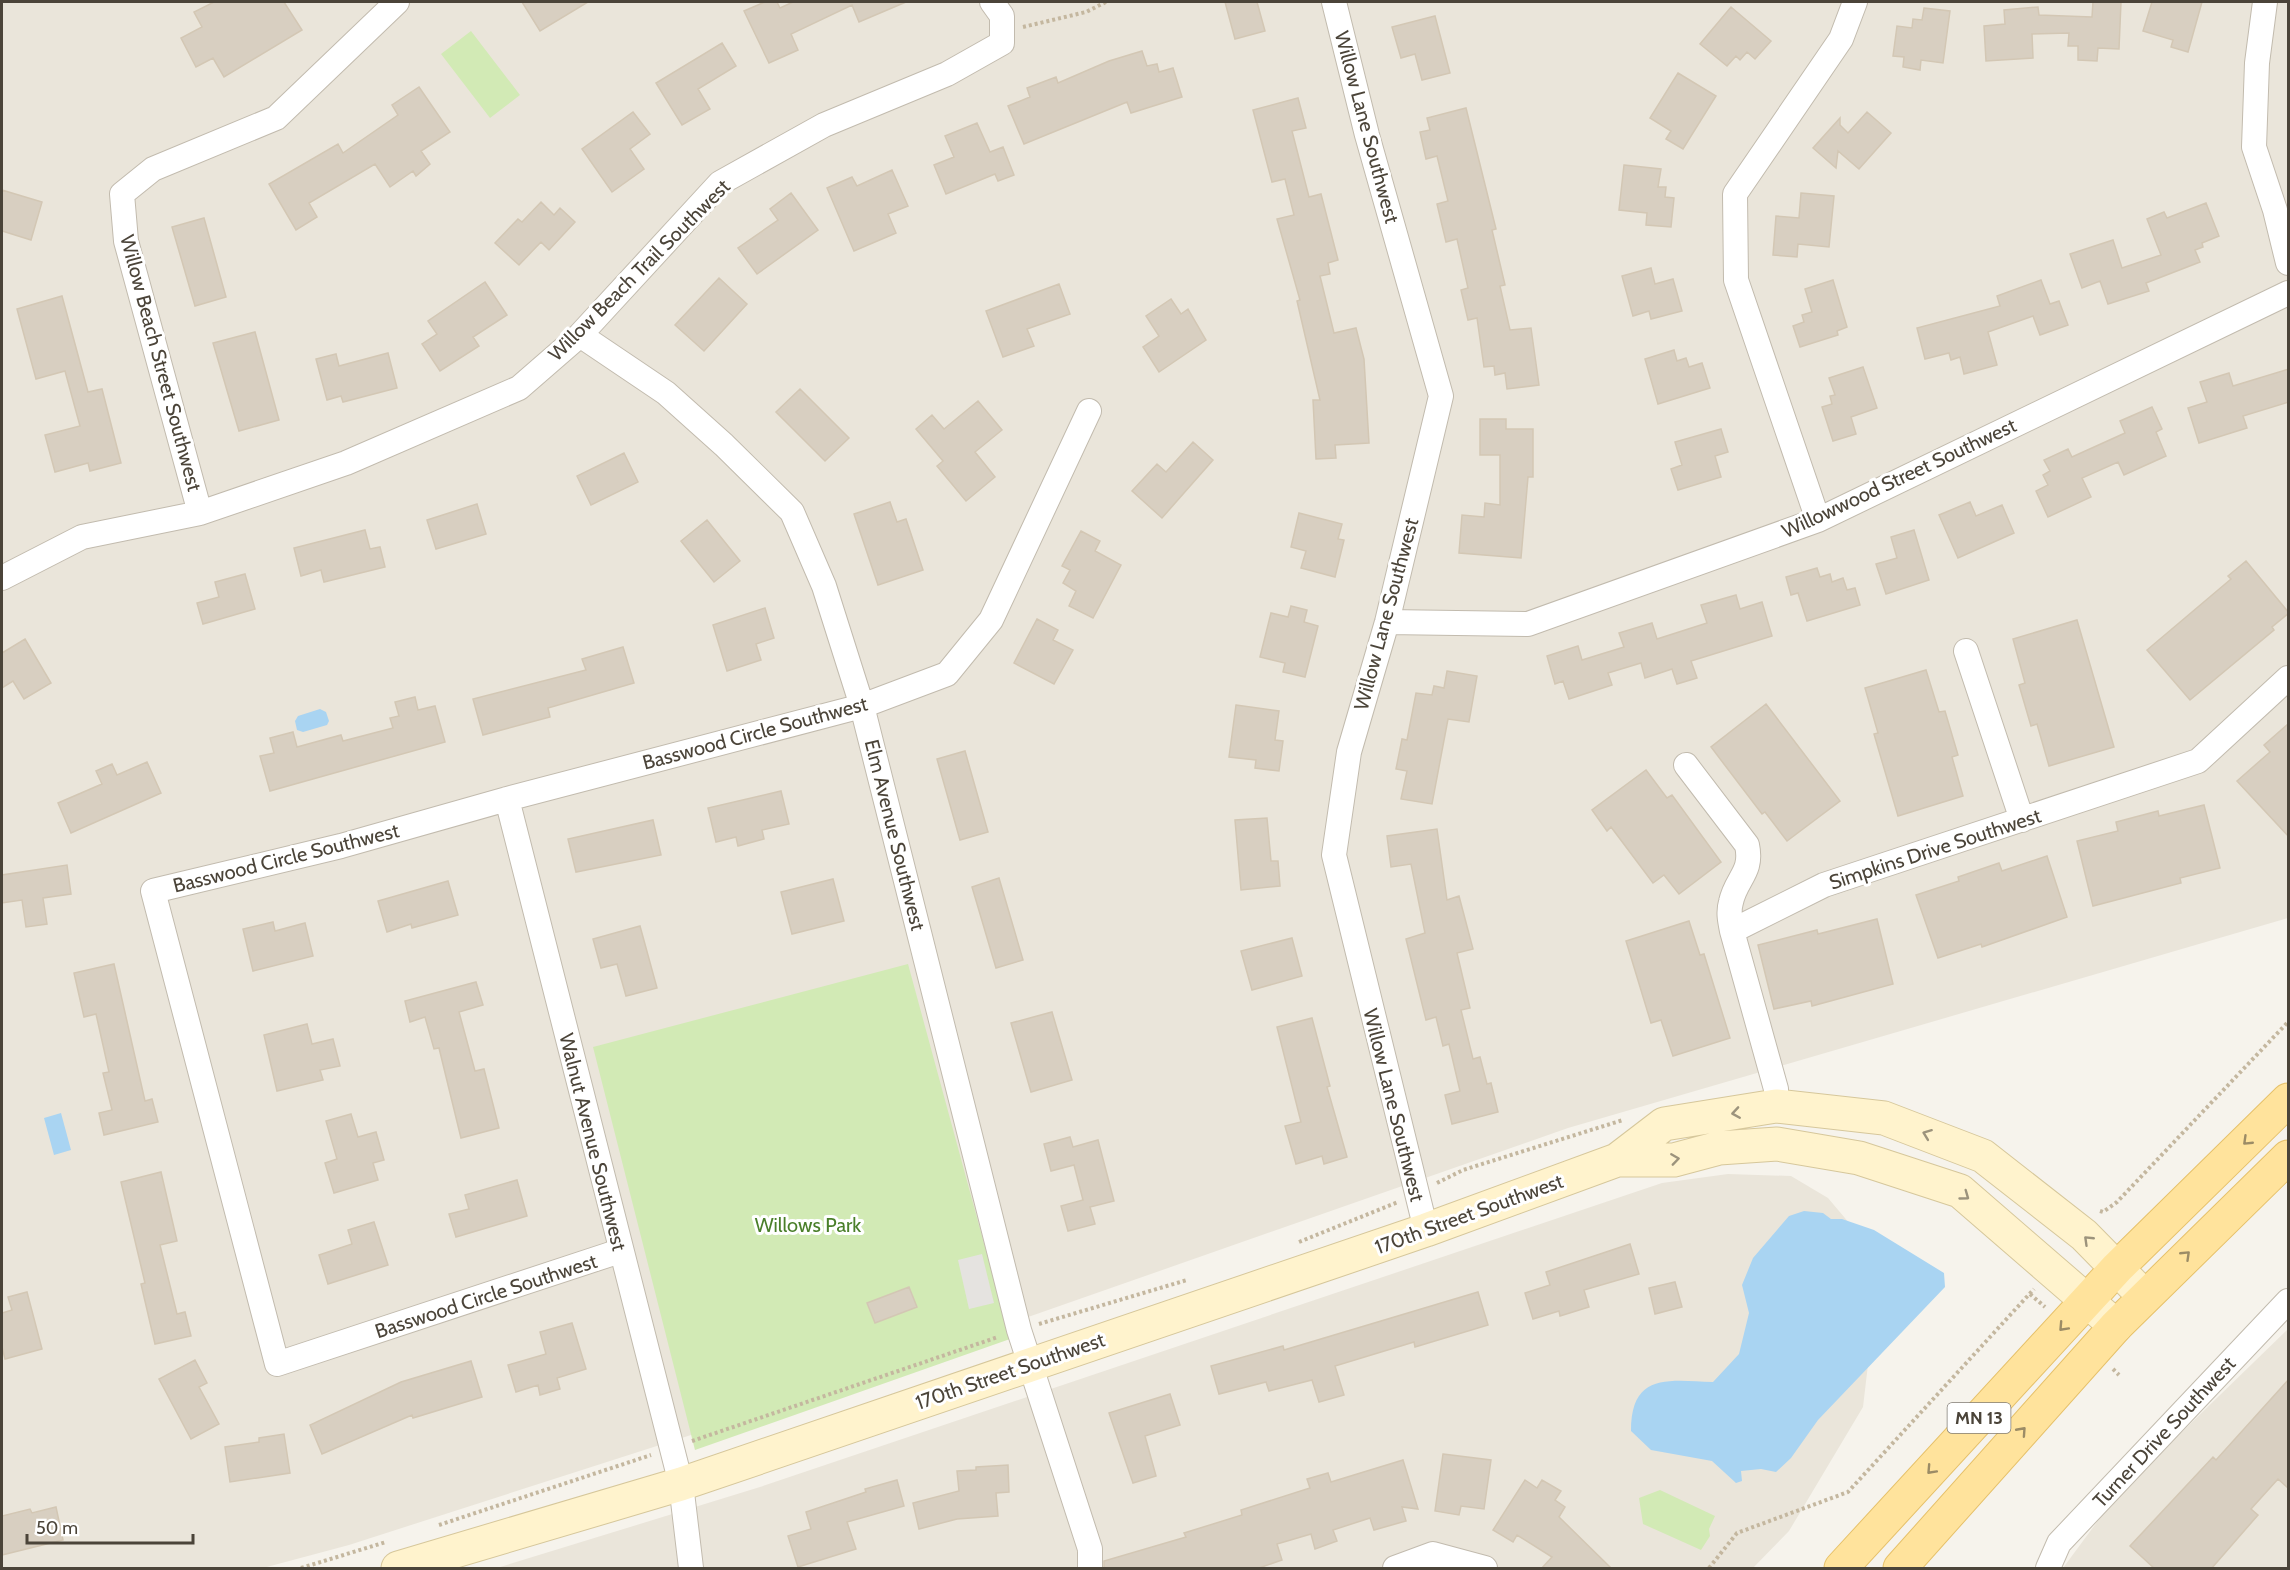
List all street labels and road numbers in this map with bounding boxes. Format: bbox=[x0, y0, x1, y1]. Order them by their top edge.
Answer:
street label: Willow Lane Southwest bbox=[1330, 28, 1404, 226]
street label: Willow Beach Trail Southwest bbox=[543, 174, 735, 366]
street label: Willow Beach Street Southwest bbox=[115, 232, 207, 494]
street label: Willowwood Street Southwest bbox=[1778, 413, 2020, 543]
street label: Willow Lane Southwest bbox=[1349, 515, 1423, 713]
street label: Basswood Circle Southwest bbox=[640, 691, 870, 775]
street label: Elm Avenue Southwest bbox=[860, 737, 930, 933]
street label: Simpkins Drive Southwest bbox=[1826, 803, 2044, 895]
street label: Basswood Circle Southwest bbox=[171, 818, 402, 898]
street label: Willow Lane Southwest bbox=[1358, 1006, 1430, 1204]
street label: Walnut Avenue Southwest bbox=[554, 1031, 632, 1254]
street label: 170th Street Southwest bbox=[1372, 1169, 1567, 1259]
street label: Basswood Circle Southwest bbox=[372, 1249, 600, 1343]
street label: 170th Street Southwest bbox=[912, 1327, 1108, 1415]
street label: Turner Drive Southwest bbox=[2088, 1351, 2240, 1512]
road number: MN 13 bbox=[1948, 1403, 2010, 1433]

